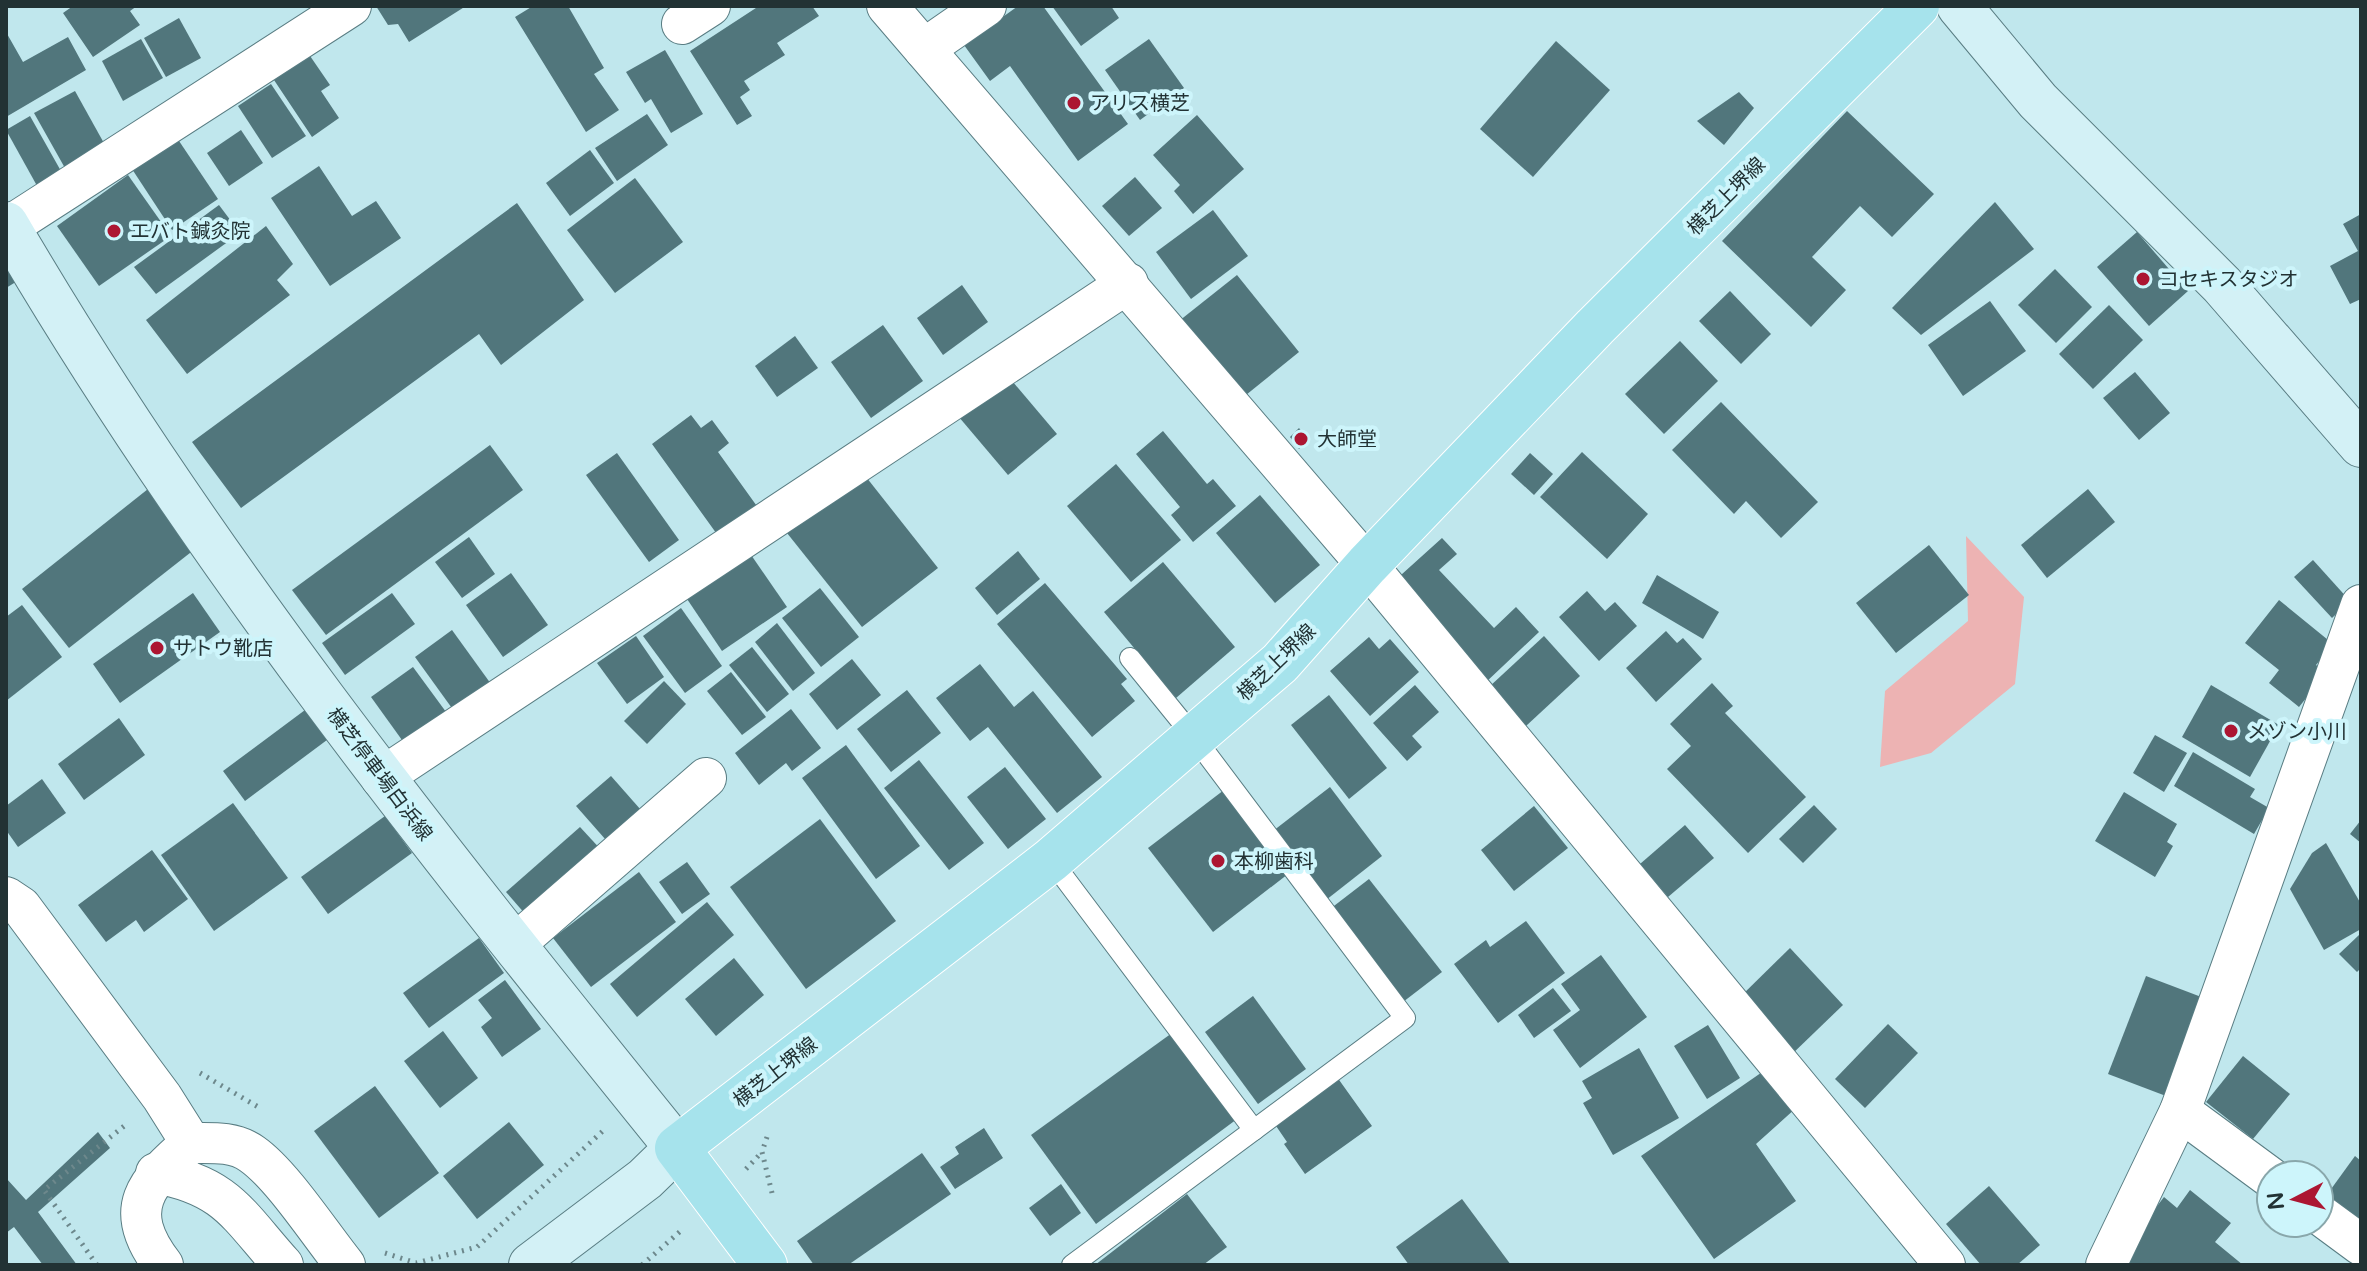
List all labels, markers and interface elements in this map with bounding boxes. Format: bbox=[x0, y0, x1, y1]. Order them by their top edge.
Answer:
place label: アリス横芝 bbox=[1090, 92, 1190, 116]
marker: アリス横芝 bbox=[1065, 94, 1083, 112]
street label: 横芝上堺線 bbox=[1683, 153, 1771, 241]
place label: エバト鍼灸院 bbox=[130, 220, 251, 244]
marker: エバト鍼灸院 bbox=[105, 222, 123, 240]
place label: コセキスタジオ bbox=[2159, 268, 2298, 292]
marker: コセキスタジオ bbox=[2134, 270, 2152, 288]
place label: 大師堂 bbox=[1317, 428, 1377, 452]
marker: 大師堂 bbox=[1292, 430, 1310, 448]
street label: 横芝上堺線 bbox=[1232, 619, 1321, 706]
place label: サトウ靴店 bbox=[173, 637, 273, 661]
marker: サトウ靴店 bbox=[148, 639, 166, 657]
street label: 横芝停車場白浜線 bbox=[321, 703, 437, 846]
place label: メゾン小川 bbox=[2247, 720, 2347, 744]
marker: メゾン小川 bbox=[2222, 722, 2240, 740]
place label: 本柳歯科 bbox=[1234, 850, 1314, 874]
marker: 本柳歯科 bbox=[1209, 852, 1227, 870]
street label: 横芝上堺線 bbox=[729, 1033, 822, 1113]
north arrow bbox=[2255, 1159, 2335, 1239]
text: N bbox=[2262, 1191, 2290, 1211]

